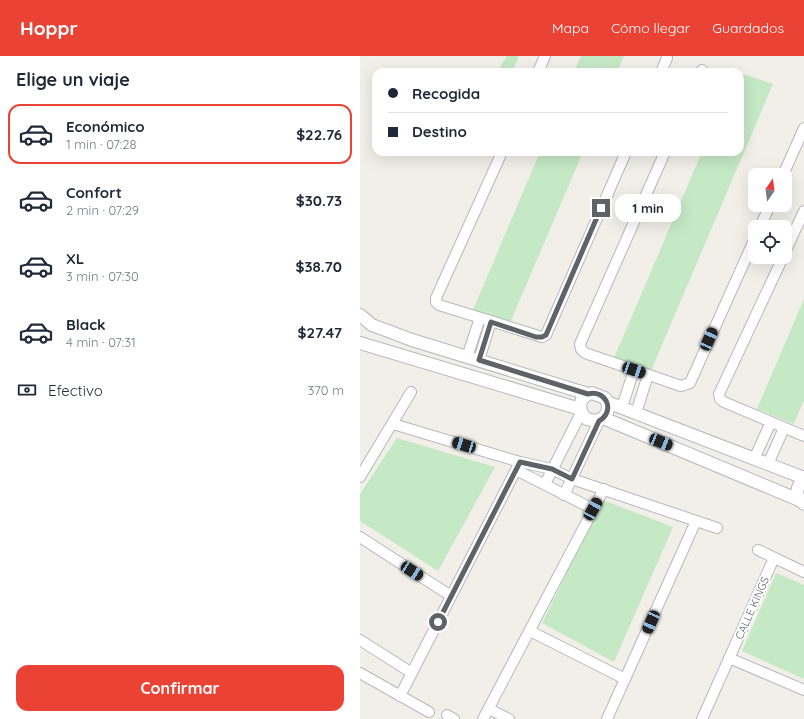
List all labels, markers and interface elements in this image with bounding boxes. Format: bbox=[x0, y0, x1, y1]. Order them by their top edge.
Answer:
text: Hoppr bbox=[20, 16, 78, 40]
text: Mapa bbox=[552, 19, 589, 37]
text: Cómo llegar bbox=[611, 19, 690, 37]
text: Guardados bbox=[712, 19, 784, 37]
text: Elige un viaje bbox=[16, 68, 130, 91]
text: Recogida bbox=[412, 84, 480, 103]
icon: car bbox=[18, 116, 54, 152]
text: Económico bbox=[66, 117, 145, 136]
text: Destino bbox=[412, 122, 467, 141]
text: $22.76 bbox=[296, 125, 342, 144]
text: 1 min · 07:28 bbox=[66, 136, 137, 152]
north arrow bbox=[748, 168, 792, 212]
map controls bbox=[748, 168, 792, 264]
icon: car bbox=[18, 182, 54, 218]
text: Confort bbox=[66, 183, 122, 202]
text: $30.73 bbox=[296, 191, 342, 210]
callout: 1 min bbox=[615, 194, 681, 222]
route end bbox=[592, 199, 610, 217]
text: 1 min bbox=[632, 200, 664, 216]
text: 2 min · 07:29 bbox=[66, 202, 139, 218]
button: locate bbox=[748, 220, 792, 264]
icon: car bbox=[18, 248, 54, 284]
text: XL bbox=[66, 249, 84, 268]
text: $38.70 bbox=[296, 257, 342, 276]
text: 3 min · 07:30 bbox=[66, 268, 139, 284]
icon: car bbox=[18, 314, 54, 350]
text: Black bbox=[66, 315, 106, 334]
text: $27.47 bbox=[297, 323, 342, 342]
car bbox=[699, 326, 719, 352]
text: 4 min · 07:31 bbox=[66, 334, 136, 350]
car bbox=[621, 360, 647, 380]
icon: cash bbox=[16, 379, 38, 401]
text: Efectivo bbox=[48, 381, 103, 400]
text: 370 m bbox=[307, 382, 344, 398]
car bbox=[648, 432, 674, 452]
car bbox=[451, 436, 477, 454]
car bbox=[582, 496, 604, 522]
car bbox=[399, 559, 425, 583]
street label: CALLE KINGS bbox=[732, 574, 772, 642]
car bbox=[641, 609, 661, 635]
route start bbox=[429, 613, 447, 631]
button: Confirmar bbox=[16, 665, 344, 711]

